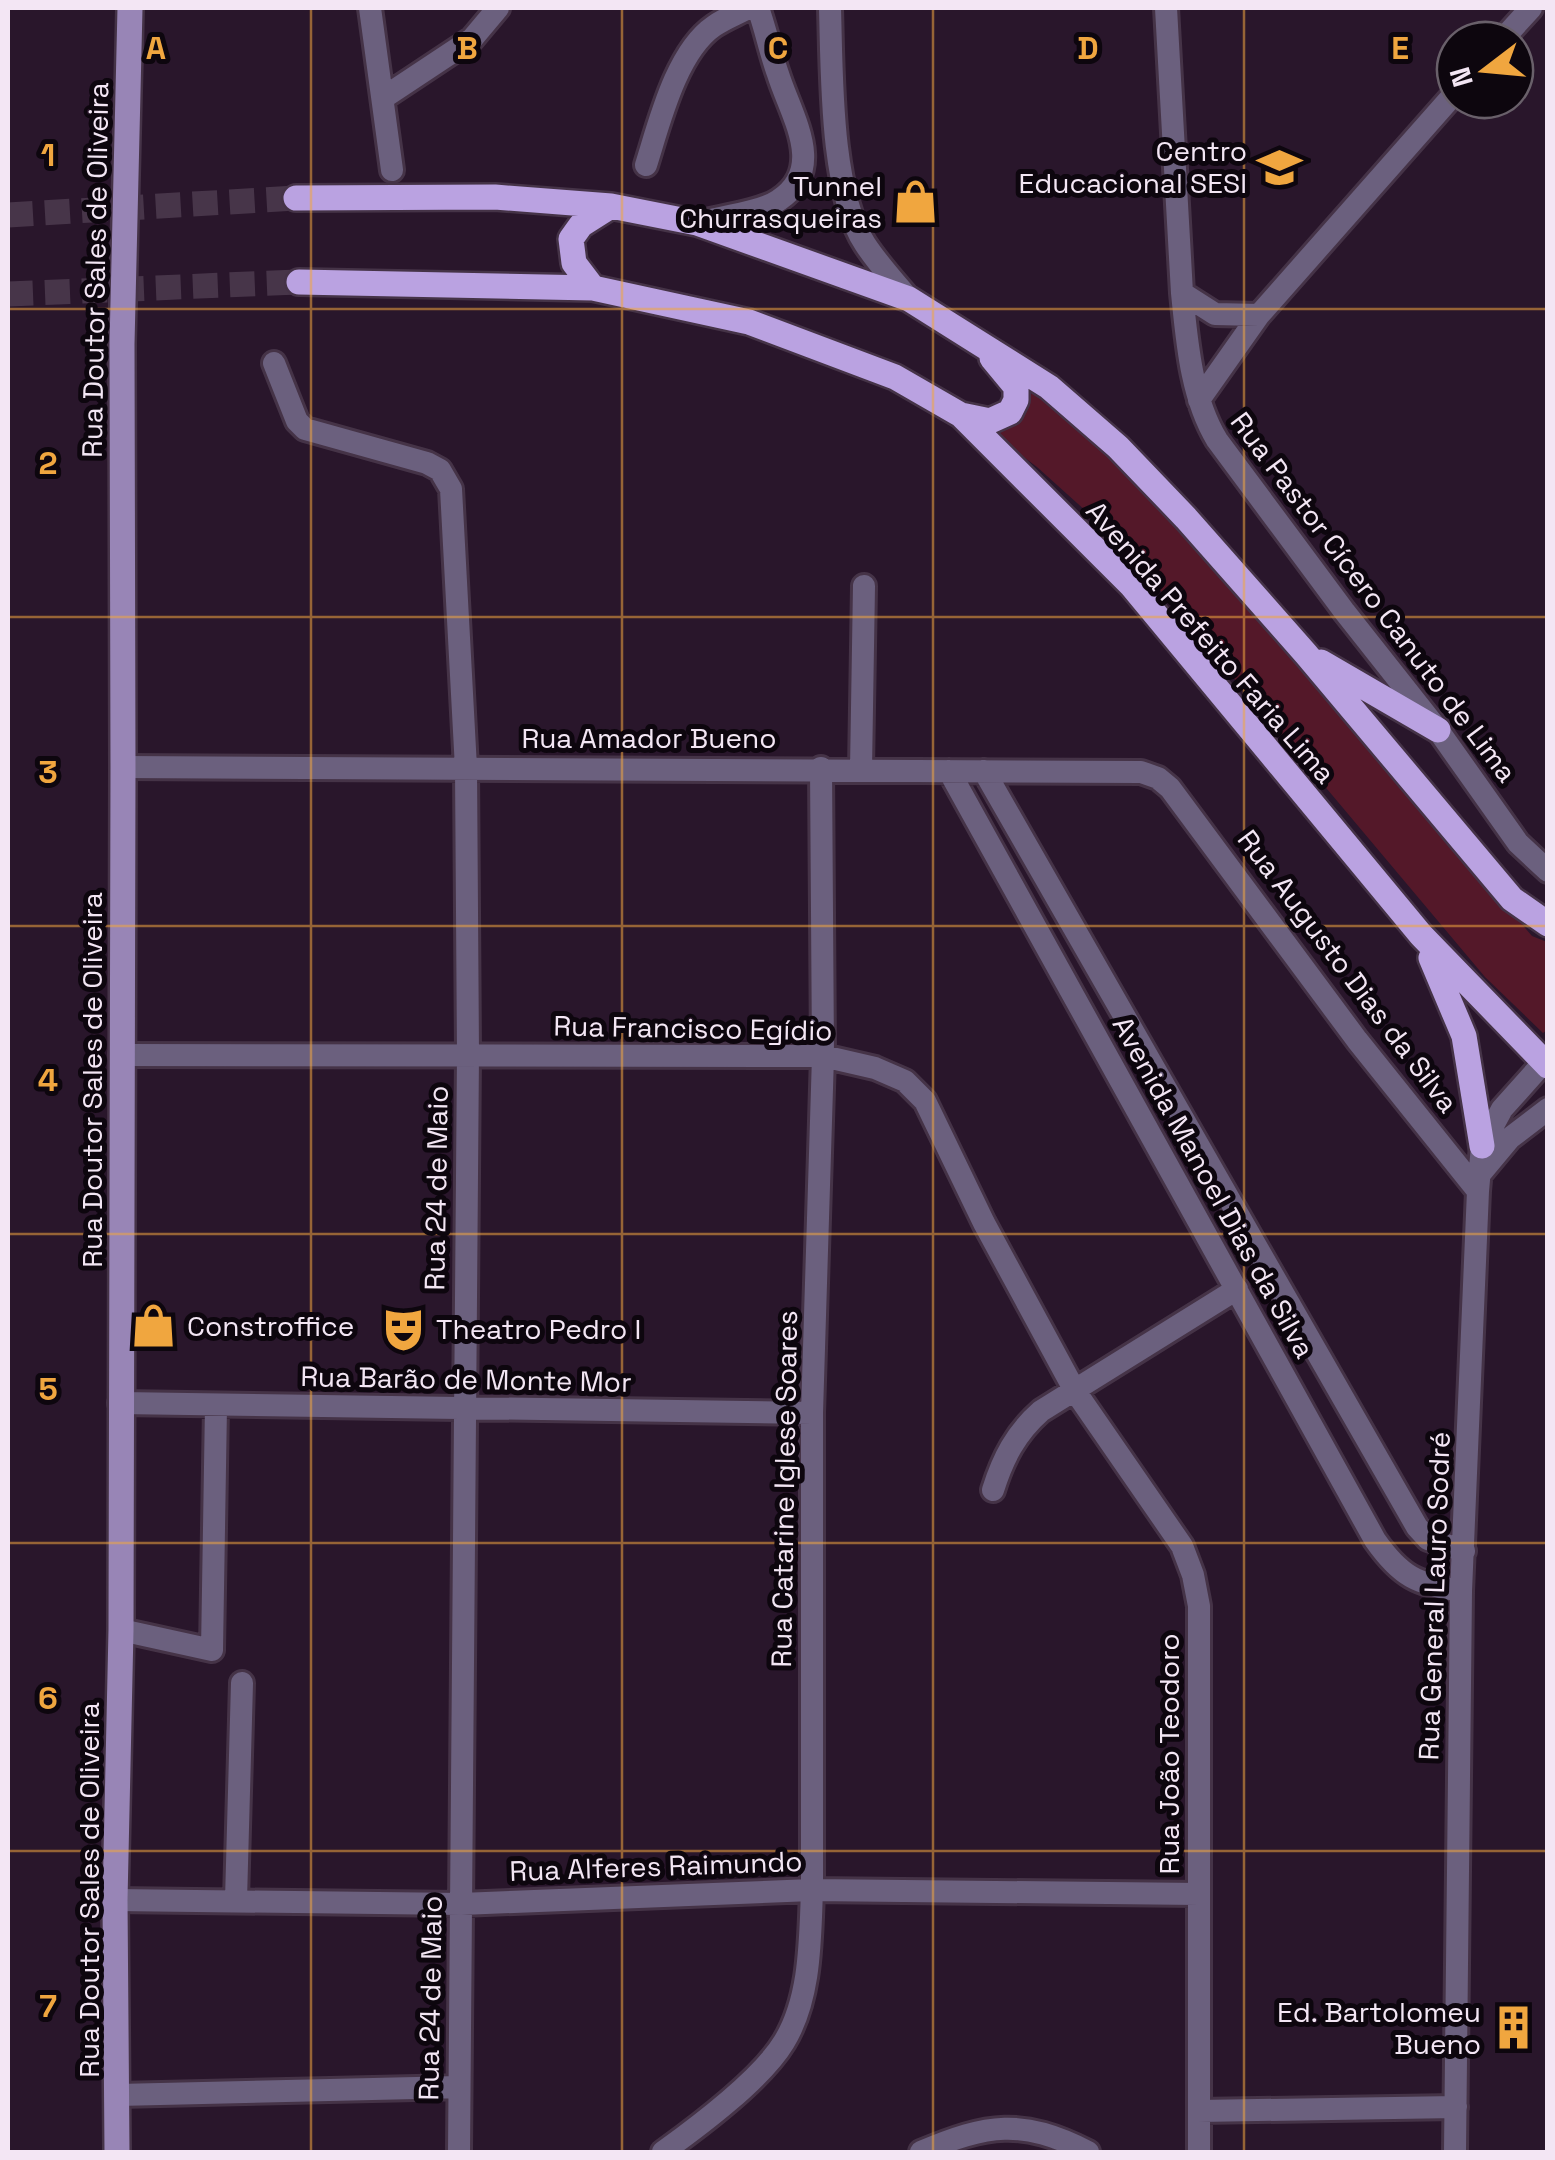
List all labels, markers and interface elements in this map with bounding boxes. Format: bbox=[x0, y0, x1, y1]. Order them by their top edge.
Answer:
north arrow bbox=[1435, 20, 1535, 120]
text: A bbox=[146, 28, 166, 68]
text: B bbox=[456, 28, 478, 68]
text: C bbox=[768, 28, 788, 68]
text: D bbox=[1077, 28, 1099, 68]
text: E bbox=[1391, 28, 1409, 68]
text: N bbox=[1441, 63, 1481, 91]
street label: Rua Doutor Sales de Oliveira bbox=[74, 82, 116, 458]
place label: Centro Educacional SESI bbox=[1018, 133, 1247, 201]
text: 1 bbox=[41, 135, 55, 175]
school or university icon: Centro Educacional SESI bbox=[1256, 143, 1304, 191]
place label: Tunnel Churrasqueiras bbox=[679, 168, 882, 236]
shop icon: Tunnel Churrasqueiras bbox=[891, 178, 939, 226]
street label: Rua Pastor Cícero Canuto de Lima bbox=[1223, 405, 1525, 789]
text: 2 bbox=[38, 443, 58, 483]
street label: Avenida Prefeito Faria Lima bbox=[1078, 493, 1344, 791]
street label: Rua Amador Bueno bbox=[522, 720, 776, 756]
text: 3 bbox=[38, 752, 58, 792]
street label: Rua Augusto Dias da Silva bbox=[1230, 822, 1466, 1120]
street label: Rua Doutor Sales de Oliveira bbox=[74, 892, 110, 1268]
street label: Rua Francisco Egídio bbox=[553, 1008, 833, 1048]
street label: Avenida Manoel Dias da Silva bbox=[1105, 1010, 1323, 1364]
text: 4 bbox=[38, 1060, 58, 1100]
street label: Rua 24 de Maio bbox=[416, 1085, 456, 1291]
shop icon: Constroffice bbox=[130, 1302, 178, 1350]
theatre icon: Theatro Pedro I bbox=[379, 1305, 427, 1353]
place label: Constroffice bbox=[187, 1308, 354, 1344]
street label: Rua Catarine Iglese Soares bbox=[763, 1310, 805, 1668]
place label: Theatro Pedro I bbox=[436, 1311, 641, 1347]
street label: Rua Barão de Monte Mor bbox=[300, 1358, 632, 1400]
text: 5 bbox=[38, 1369, 58, 1409]
street label: Rua General Lauro Sodré bbox=[1410, 1431, 1458, 1761]
street label: Rua João Teodoro bbox=[1151, 1633, 1187, 1875]
text: 6 bbox=[38, 1678, 58, 1718]
street label: Rua Doutor Sales de Oliveira bbox=[71, 1702, 107, 2078]
street label: Rua Alferes Raimundo bbox=[509, 1843, 803, 1889]
street label: Rua 24 de Maio bbox=[410, 1895, 450, 2101]
text: 7 bbox=[39, 1986, 57, 2026]
place label: Ed. Bartolomeu Bueno bbox=[1277, 1994, 1481, 2062]
building icon: Ed. Bartolomeu Bueno bbox=[1490, 2004, 1538, 2052]

